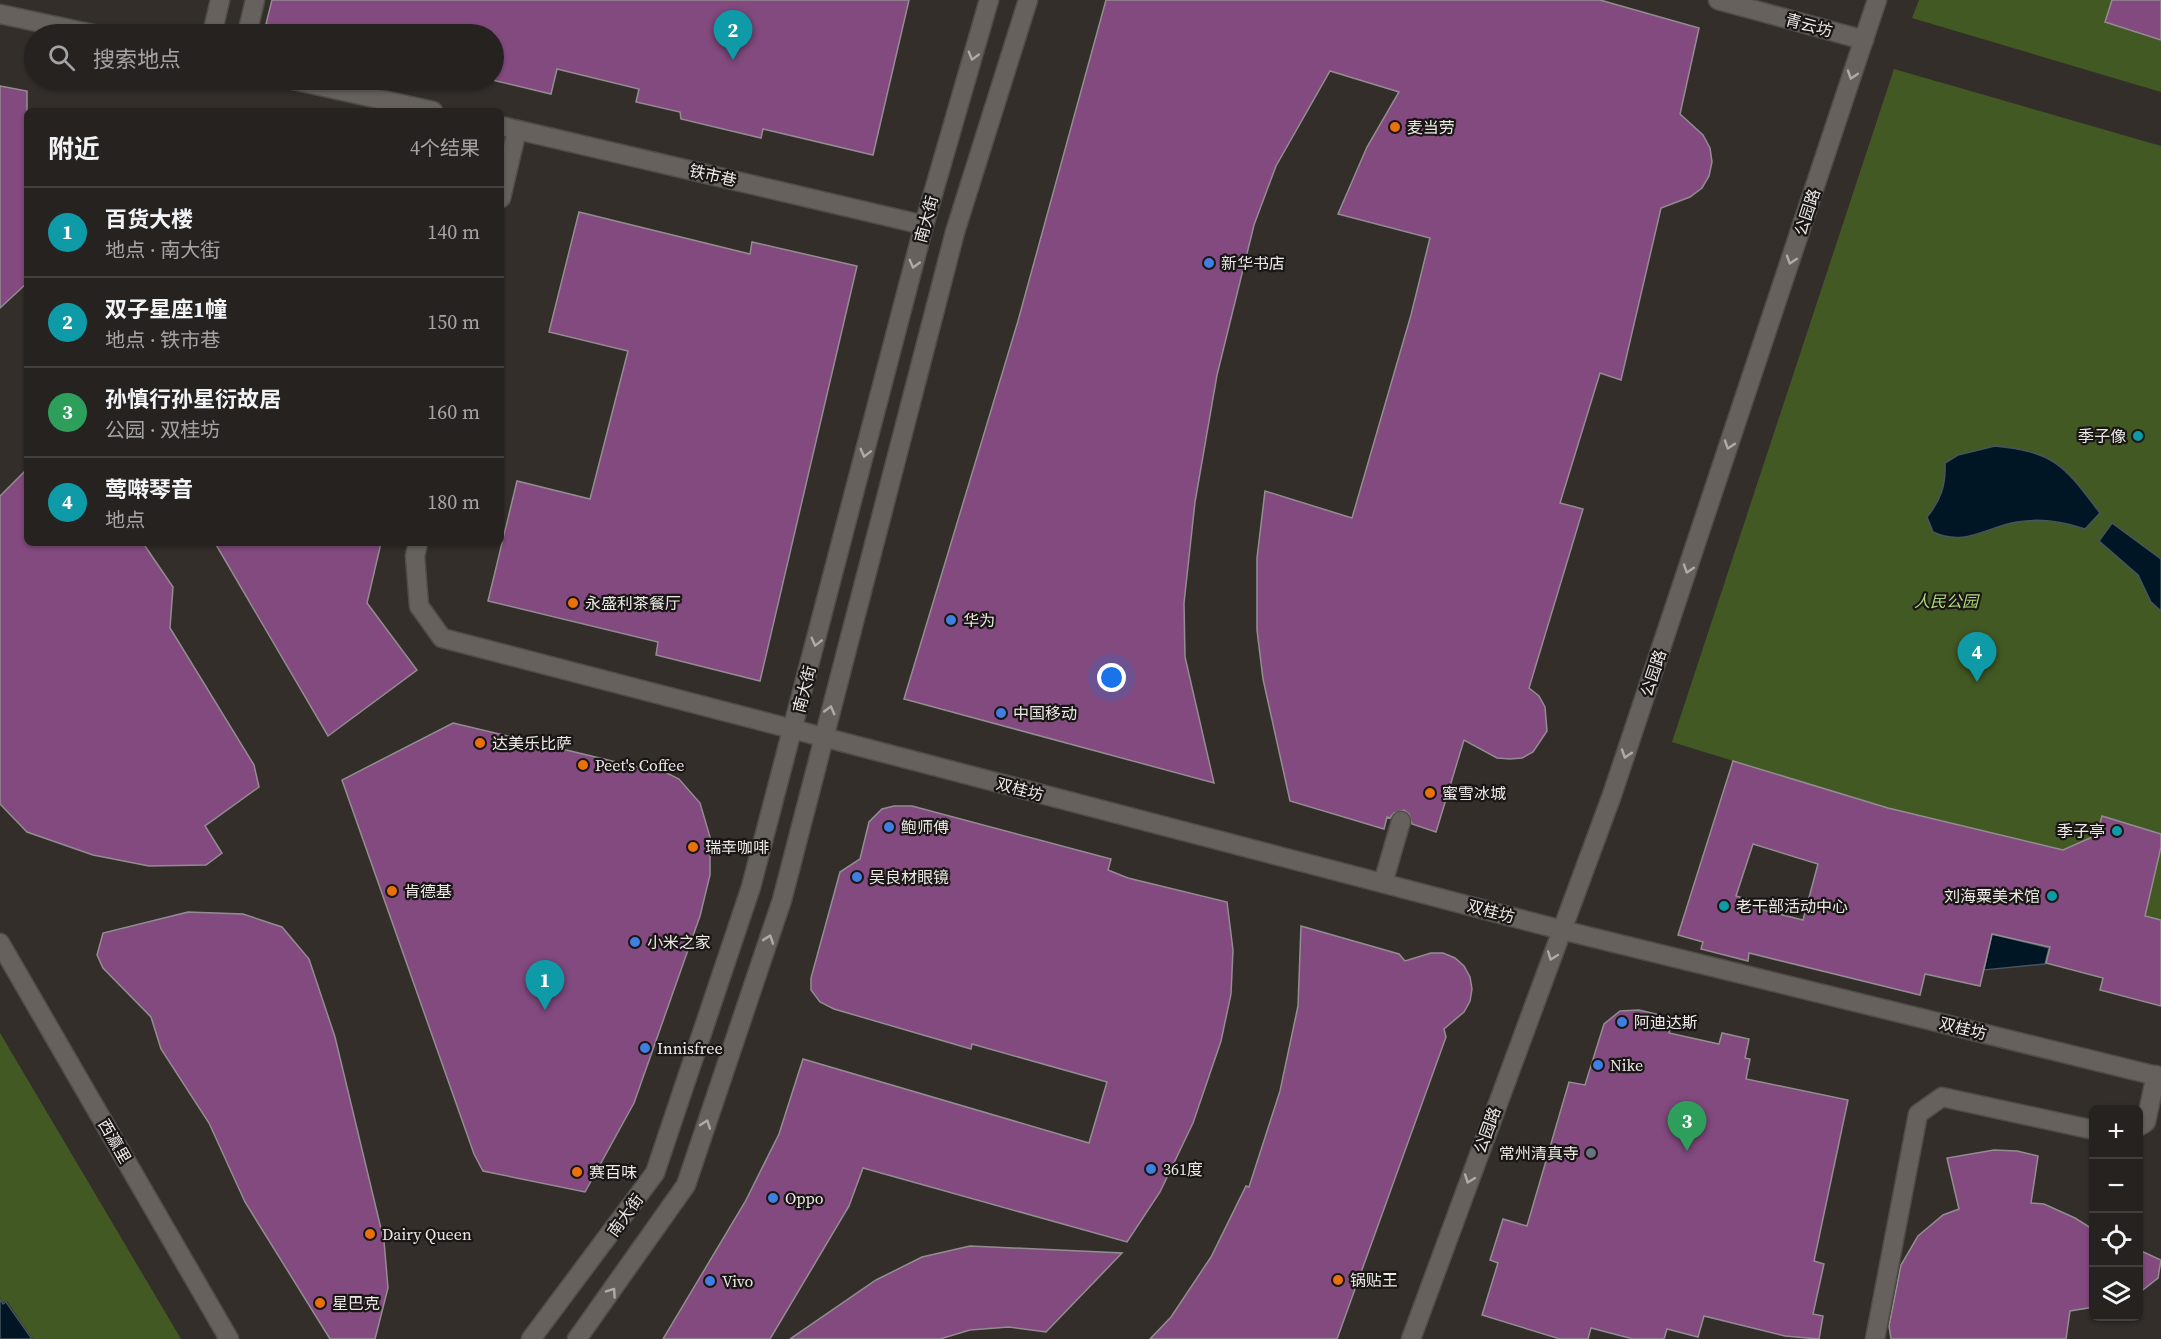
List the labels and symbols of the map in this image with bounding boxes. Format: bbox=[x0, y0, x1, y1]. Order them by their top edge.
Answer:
street label: 青云坊 bbox=[1783, 8, 1835, 42]
pin: 2 bbox=[714, 10, 752, 60]
one-way arrow bbox=[967, 51, 980, 61]
one-way arrow bbox=[1847, 69, 1860, 80]
place label: 麦当劳 bbox=[1407, 116, 1455, 138]
marker: 麦当劳 bbox=[1388, 120, 1402, 134]
street label: 铁市巷 bbox=[687, 159, 739, 191]
street label: 公园路 bbox=[1789, 186, 1825, 238]
street label: 南大街 bbox=[909, 193, 943, 245]
place label: 新华书店 bbox=[1221, 252, 1285, 274]
one-way arrow bbox=[1785, 254, 1798, 265]
marker: 新华书店 bbox=[1202, 256, 1216, 270]
one-way arrow bbox=[909, 258, 921, 269]
place label: 季子像 bbox=[2078, 425, 2126, 447]
marker: 季子像 bbox=[2131, 429, 2145, 443]
one-way arrow bbox=[1724, 439, 1736, 450]
one-way arrow bbox=[860, 447, 872, 458]
one-way arrow bbox=[1682, 563, 1695, 574]
park label: 人民公园 bbox=[1914, 590, 1980, 612]
place label: 永盛利茶餐厅 bbox=[585, 592, 681, 614]
marker: 永盛利茶餐厅 bbox=[566, 596, 580, 610]
place label: 华为 bbox=[963, 609, 995, 631]
marker: 华为 bbox=[944, 613, 958, 627]
pin: 4 bbox=[1958, 632, 1996, 682]
one-way arrow bbox=[811, 637, 824, 647]
street label: 公园路 bbox=[1635, 647, 1671, 699]
street label: 南大街 bbox=[788, 663, 820, 715]
your location bbox=[1097, 663, 1126, 692]
place label: 中国移动 bbox=[1013, 702, 1077, 724]
one-way arrow bbox=[823, 705, 835, 716]
marker: 中国移动 bbox=[994, 706, 1008, 720]
place label: 达美乐比萨 bbox=[492, 732, 572, 754]
marker: 达美乐比萨 bbox=[473, 736, 487, 750]
one-way arrow bbox=[1621, 748, 1633, 759]
place label: Peet's Coffee bbox=[595, 754, 684, 776]
marker: Peet's Coffee bbox=[576, 758, 590, 772]
street label: 双桂坊 bbox=[994, 772, 1046, 806]
place label: 蜜雪冰城 bbox=[1442, 782, 1506, 804]
marker: 蜜雪冰城 bbox=[1423, 786, 1437, 800]
place label: 鲍师傅 bbox=[901, 816, 949, 838]
marker: 鲍师傅 bbox=[882, 820, 896, 834]
place label: 季子亭 bbox=[2057, 820, 2105, 842]
marker: 季子亭 bbox=[2110, 824, 2124, 838]
place label: 瑞幸咖啡 bbox=[705, 836, 769, 858]
marker: 瑞幸咖啡 bbox=[686, 840, 700, 854]
place label: 吴良材眼镜 bbox=[869, 866, 949, 888]
marker: 吴良材眼镜 bbox=[850, 870, 864, 884]
place label: 肯德基 bbox=[404, 880, 452, 902]
marker: 肯德基 bbox=[385, 884, 399, 898]
place label: 刘海粟美术馆 bbox=[1944, 885, 2040, 907]
marker: 刘海粟美术馆 bbox=[2045, 889, 2059, 903]
street label: 双桂坊 bbox=[1465, 894, 1517, 928]
place label: 老干部活动中心 bbox=[1736, 895, 1848, 917]
marker: 老干部活动中心 bbox=[1717, 899, 1731, 913]
place label: 小米之家 bbox=[647, 931, 711, 953]
one-way arrow bbox=[761, 934, 774, 945]
marker: 小米之家 bbox=[628, 935, 642, 949]
one-way arrow bbox=[1547, 950, 1559, 961]
pin: 1 bbox=[526, 960, 564, 1010]
place label: 阿迪达斯 bbox=[1634, 1011, 1698, 1033]
street label: 双桂坊 bbox=[1937, 1012, 1989, 1044]
marker: 阿迪达斯 bbox=[1615, 1015, 1629, 1029]
place label: Innisfree bbox=[657, 1037, 723, 1059]
marker: Innisfree bbox=[638, 1041, 652, 1055]
place label: Nike bbox=[1610, 1054, 1643, 1076]
marker: Nike bbox=[1591, 1058, 1605, 1072]
pin: 3 bbox=[1668, 1102, 1706, 1151]
street label: 公园路 bbox=[1468, 1104, 1506, 1156]
street label: 西瀛里 bbox=[93, 1115, 137, 1167]
one-way arrow bbox=[699, 1119, 712, 1129]
place label: 常州清真寺 bbox=[1499, 1142, 1579, 1164]
marker: 常州清真寺 bbox=[1584, 1146, 1598, 1160]
place label: 361度 bbox=[1163, 1158, 1203, 1180]
place label: 赛百味 bbox=[589, 1161, 637, 1183]
marker: 361度 bbox=[1144, 1162, 1158, 1176]
marker: 赛百味 bbox=[570, 1165, 584, 1179]
one-way arrow bbox=[1464, 1173, 1477, 1183]
place label: Oppo bbox=[785, 1187, 824, 1209]
street label: 南大街 bbox=[602, 1189, 648, 1241]
marker: Oppo bbox=[766, 1191, 780, 1205]
place label: Dairy Queen bbox=[382, 1223, 472, 1245]
marker: Dairy Queen bbox=[363, 1227, 377, 1241]
place label: 锅贴王 bbox=[1350, 1269, 1398, 1291]
place label: Vivo bbox=[722, 1270, 754, 1292]
marker: 锅贴王 bbox=[1331, 1273, 1345, 1287]
marker: Vivo bbox=[703, 1274, 717, 1288]
one-way arrow bbox=[605, 1288, 616, 1299]
place label: 星巴克 bbox=[332, 1292, 380, 1314]
marker: 星巴克 bbox=[313, 1296, 327, 1310]

